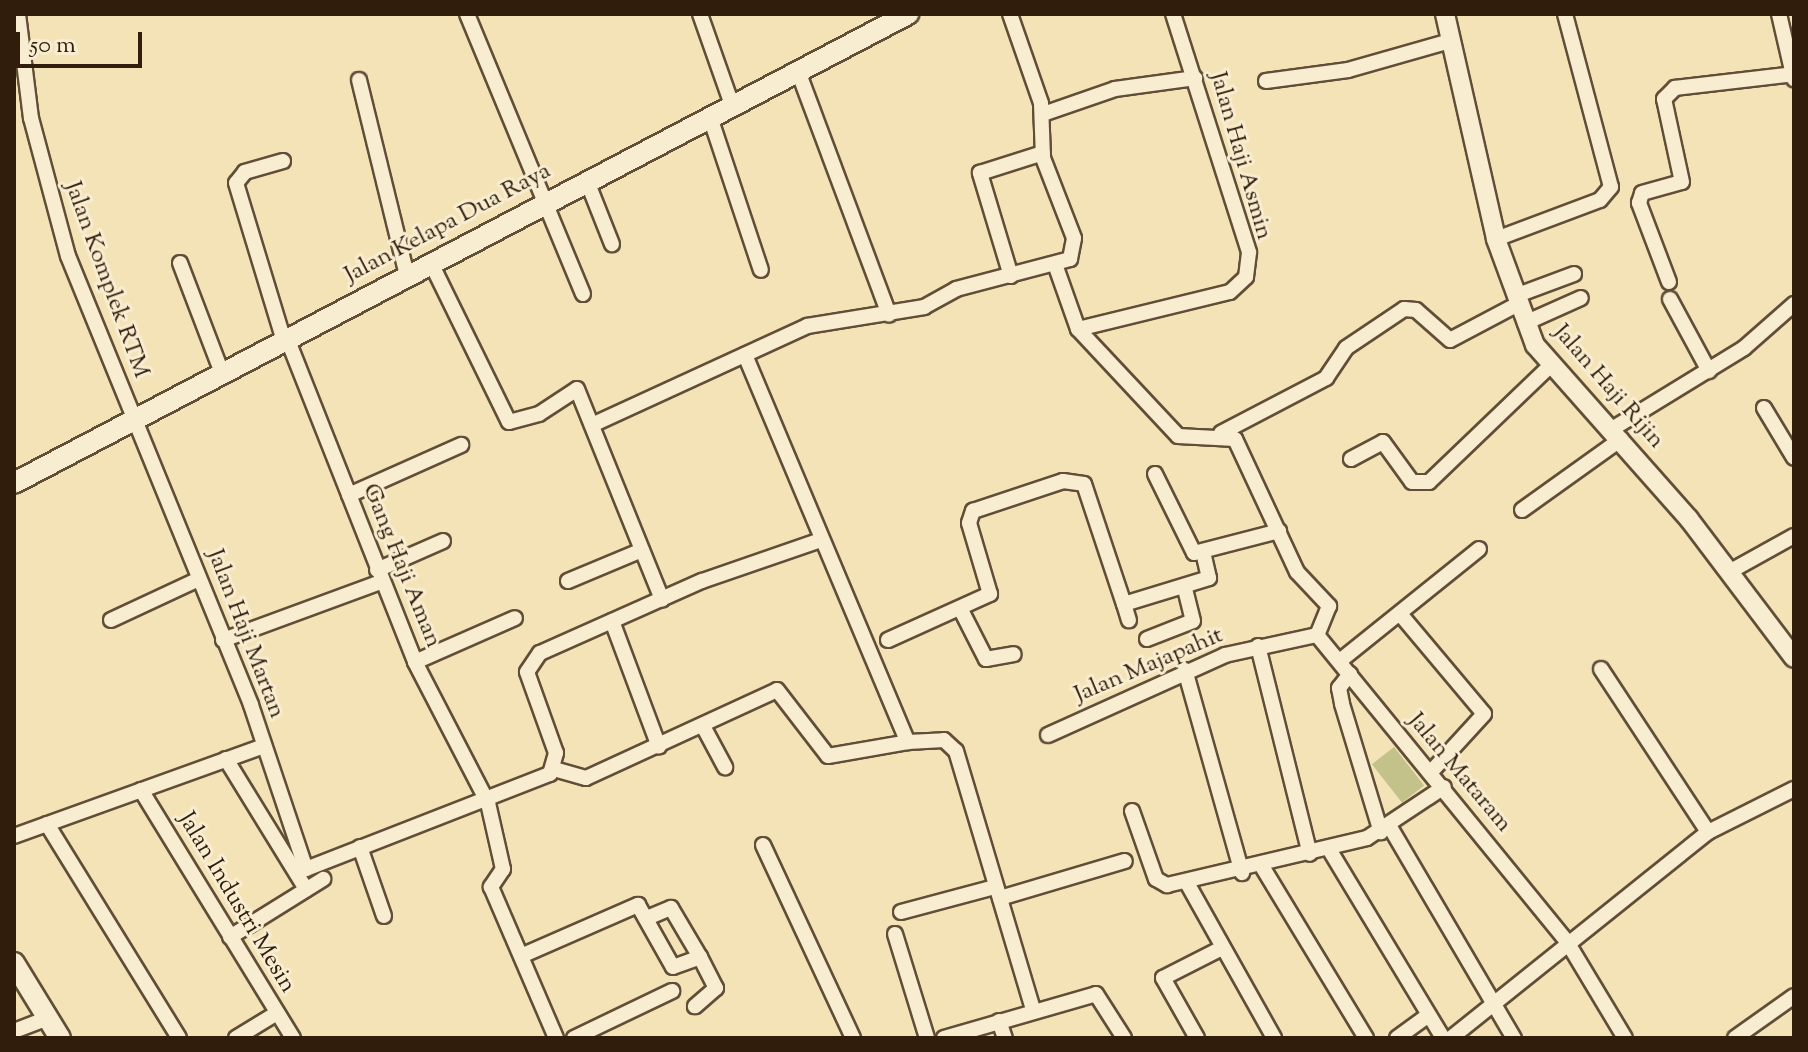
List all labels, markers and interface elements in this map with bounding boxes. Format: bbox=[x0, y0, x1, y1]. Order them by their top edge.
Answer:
scale bar bbox=[20, 16, 146, 66]
text: 50 m bbox=[30, 29, 76, 63]
street label: Jalan Haji Asmin bbox=[1202, 69, 1278, 243]
street label: Jalan Kelapa Dua Raya bbox=[340, 157, 556, 291]
street label: Jalan Komplek RTM bbox=[57, 178, 155, 382]
street label: Jalan Haji Rijin bbox=[1546, 319, 1670, 455]
street label: Gang Haji Aman bbox=[355, 480, 447, 652]
street label: Jalan Haji Martan bbox=[200, 545, 290, 723]
street label: Jalan Majapahit bbox=[1070, 622, 1228, 710]
street label: Jalan Mataram bbox=[1401, 708, 1517, 838]
street label: Jalan Industri Mesin bbox=[171, 807, 301, 999]

